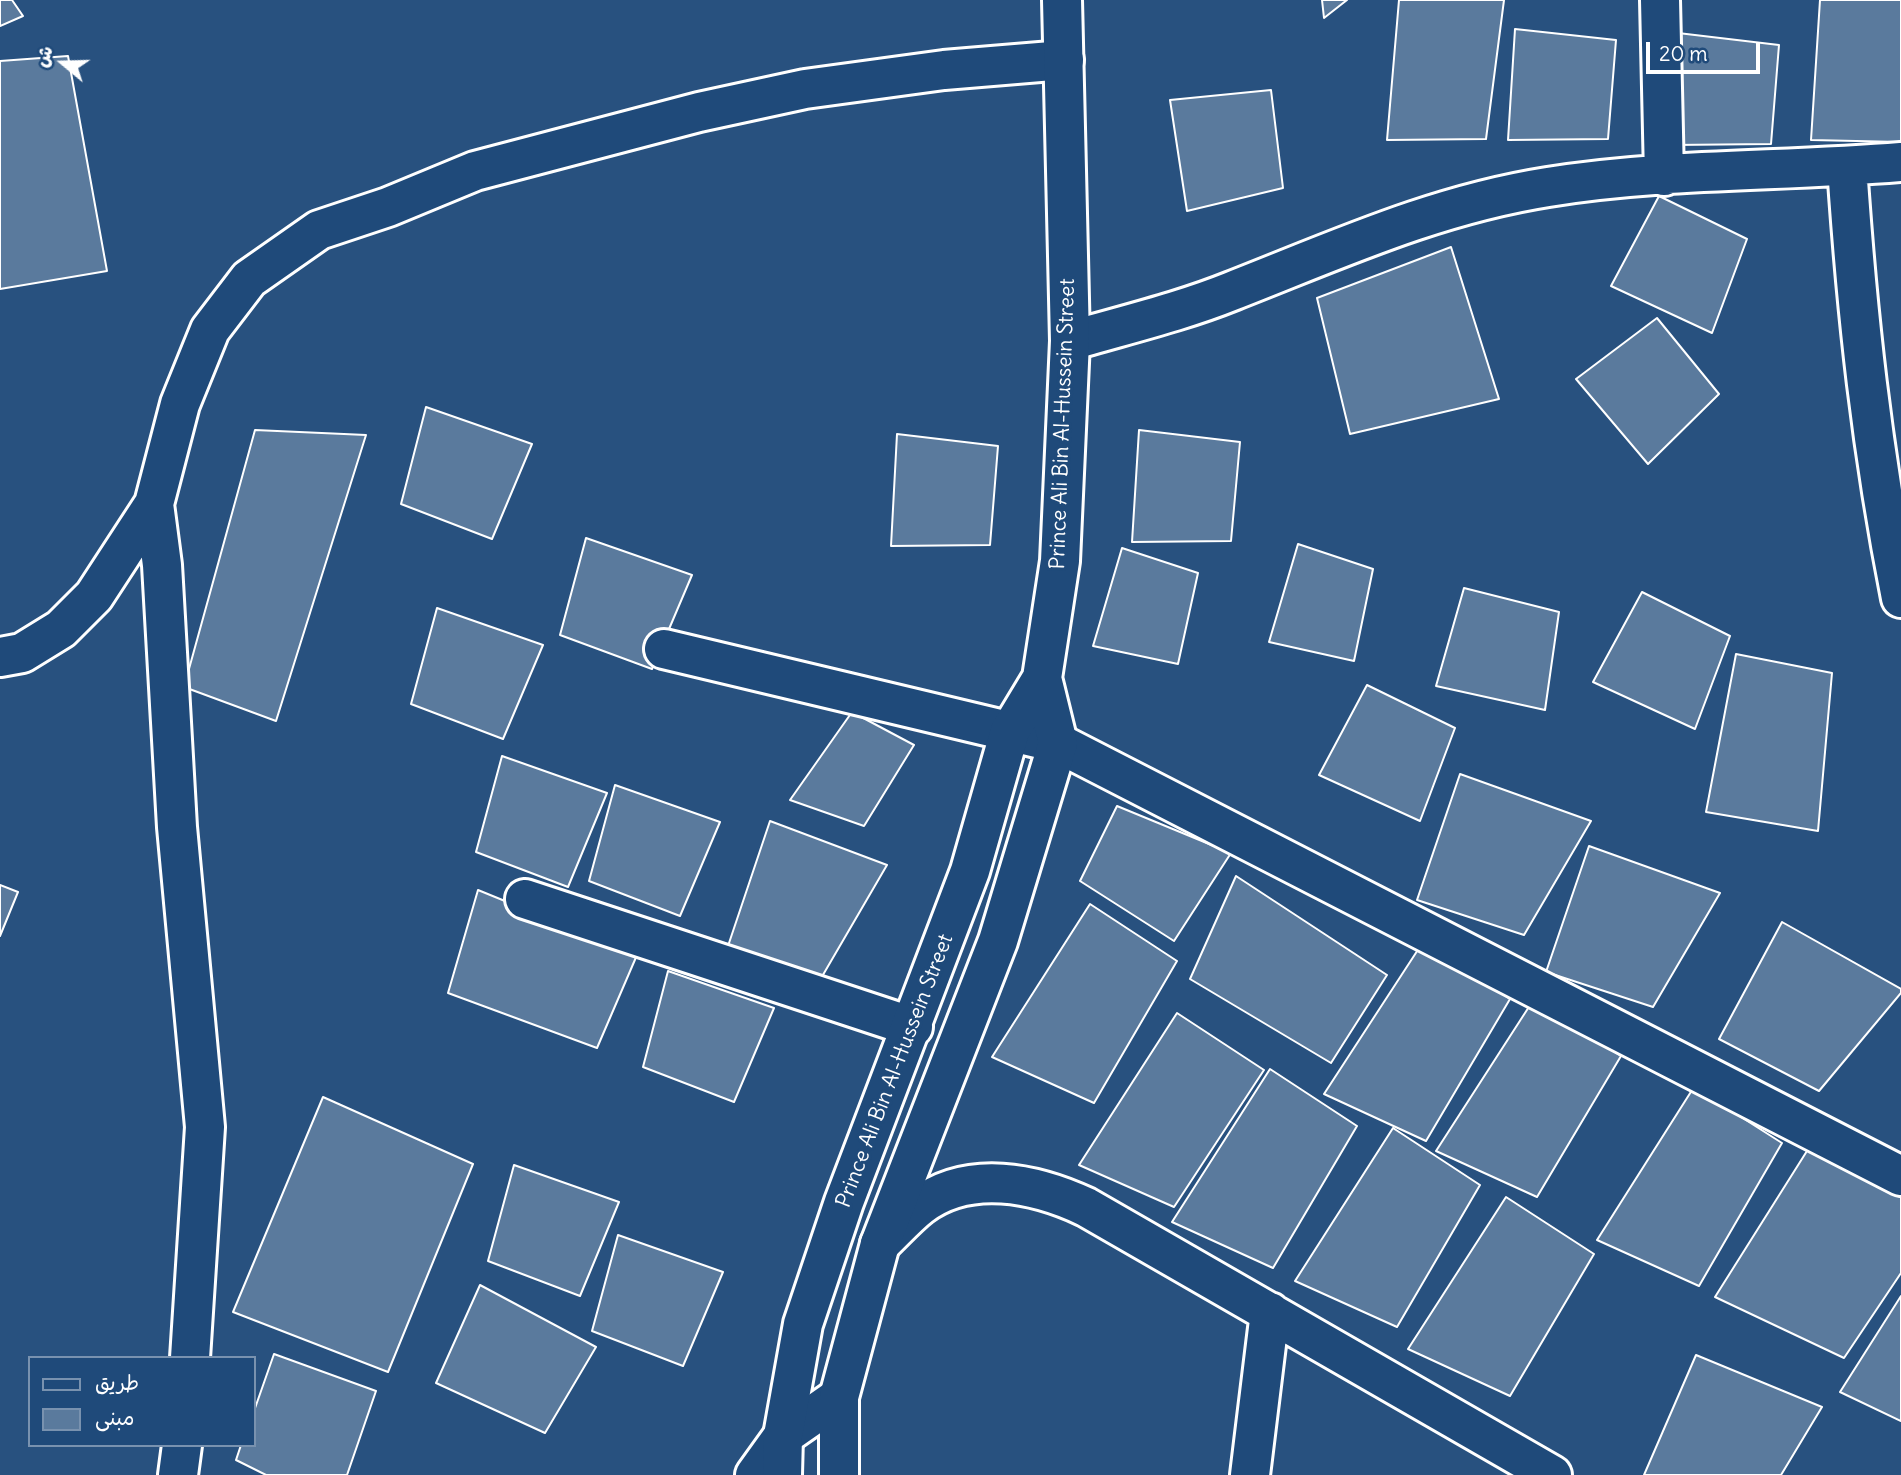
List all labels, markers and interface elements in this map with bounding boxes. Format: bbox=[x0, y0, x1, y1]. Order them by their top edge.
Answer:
north arrow bbox=[28, 28, 98, 98]
scale bar bbox=[1649, 28, 1763, 72]
text: 20 m bbox=[1659, 40, 1708, 67]
text: ش bbox=[28, 42, 58, 70]
street label: Prince Ali Bin Al-Hussein Street bbox=[1045, 278, 1081, 570]
street label: Prince Ali Bin Al-Hussein Street bbox=[831, 931, 959, 1211]
legend bbox=[28, 1356, 256, 1447]
text: طريق bbox=[95, 1369, 139, 1396]
text: مبنى bbox=[95, 1404, 134, 1431]

